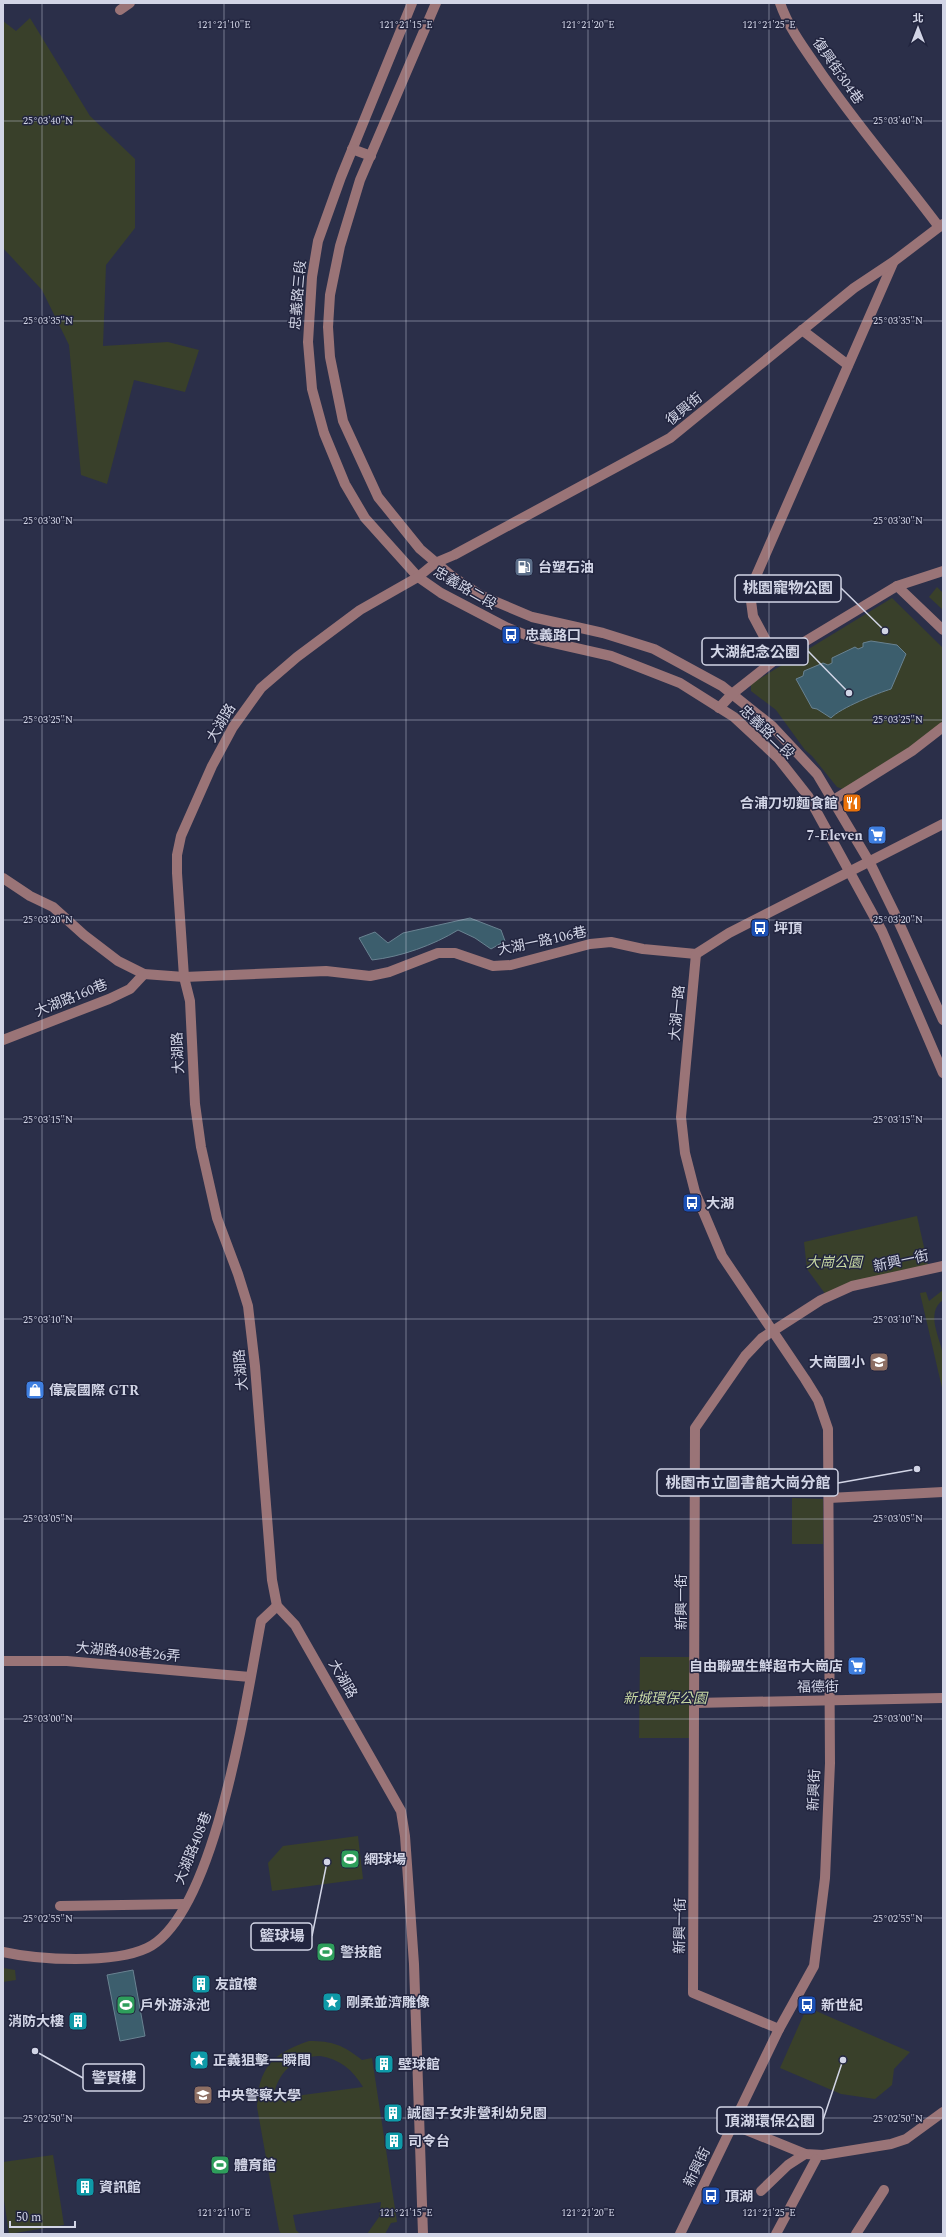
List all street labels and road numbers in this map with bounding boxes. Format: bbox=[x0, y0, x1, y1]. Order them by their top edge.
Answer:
street label: 復興街304巷 bbox=[807, 33, 869, 109]
street label: 忠義路三段 bbox=[284, 259, 312, 331]
street label: 復興街 bbox=[661, 388, 707, 430]
street label: 忠義路二段 bbox=[429, 561, 501, 615]
street label: 大湖路 bbox=[201, 700, 241, 746]
street label: 忠義路二段 bbox=[735, 700, 799, 764]
street label: 大湖一路106巷 bbox=[495, 921, 589, 961]
street label: 大湖路160巷 bbox=[31, 974, 111, 1022]
street label: 大湖一路 bbox=[664, 984, 690, 1042]
street label: 大湖路 bbox=[166, 1031, 190, 1075]
street label: 新興一街 bbox=[871, 1245, 931, 1277]
street label: 大湖路 bbox=[229, 1348, 253, 1392]
street label: 新興一街 bbox=[671, 1574, 692, 1630]
street label: 大湖路408巷26弄 bbox=[75, 1637, 181, 1667]
street label: 大湖路 bbox=[323, 1656, 363, 1702]
street label: 福德街 bbox=[797, 1676, 839, 1698]
street label: 新興街 bbox=[802, 1768, 826, 1812]
street label: 大湖路408巷 bbox=[169, 1808, 217, 1888]
street label: 新興一街 bbox=[669, 1898, 691, 1954]
street label: 新興街 bbox=[678, 2144, 716, 2190]

